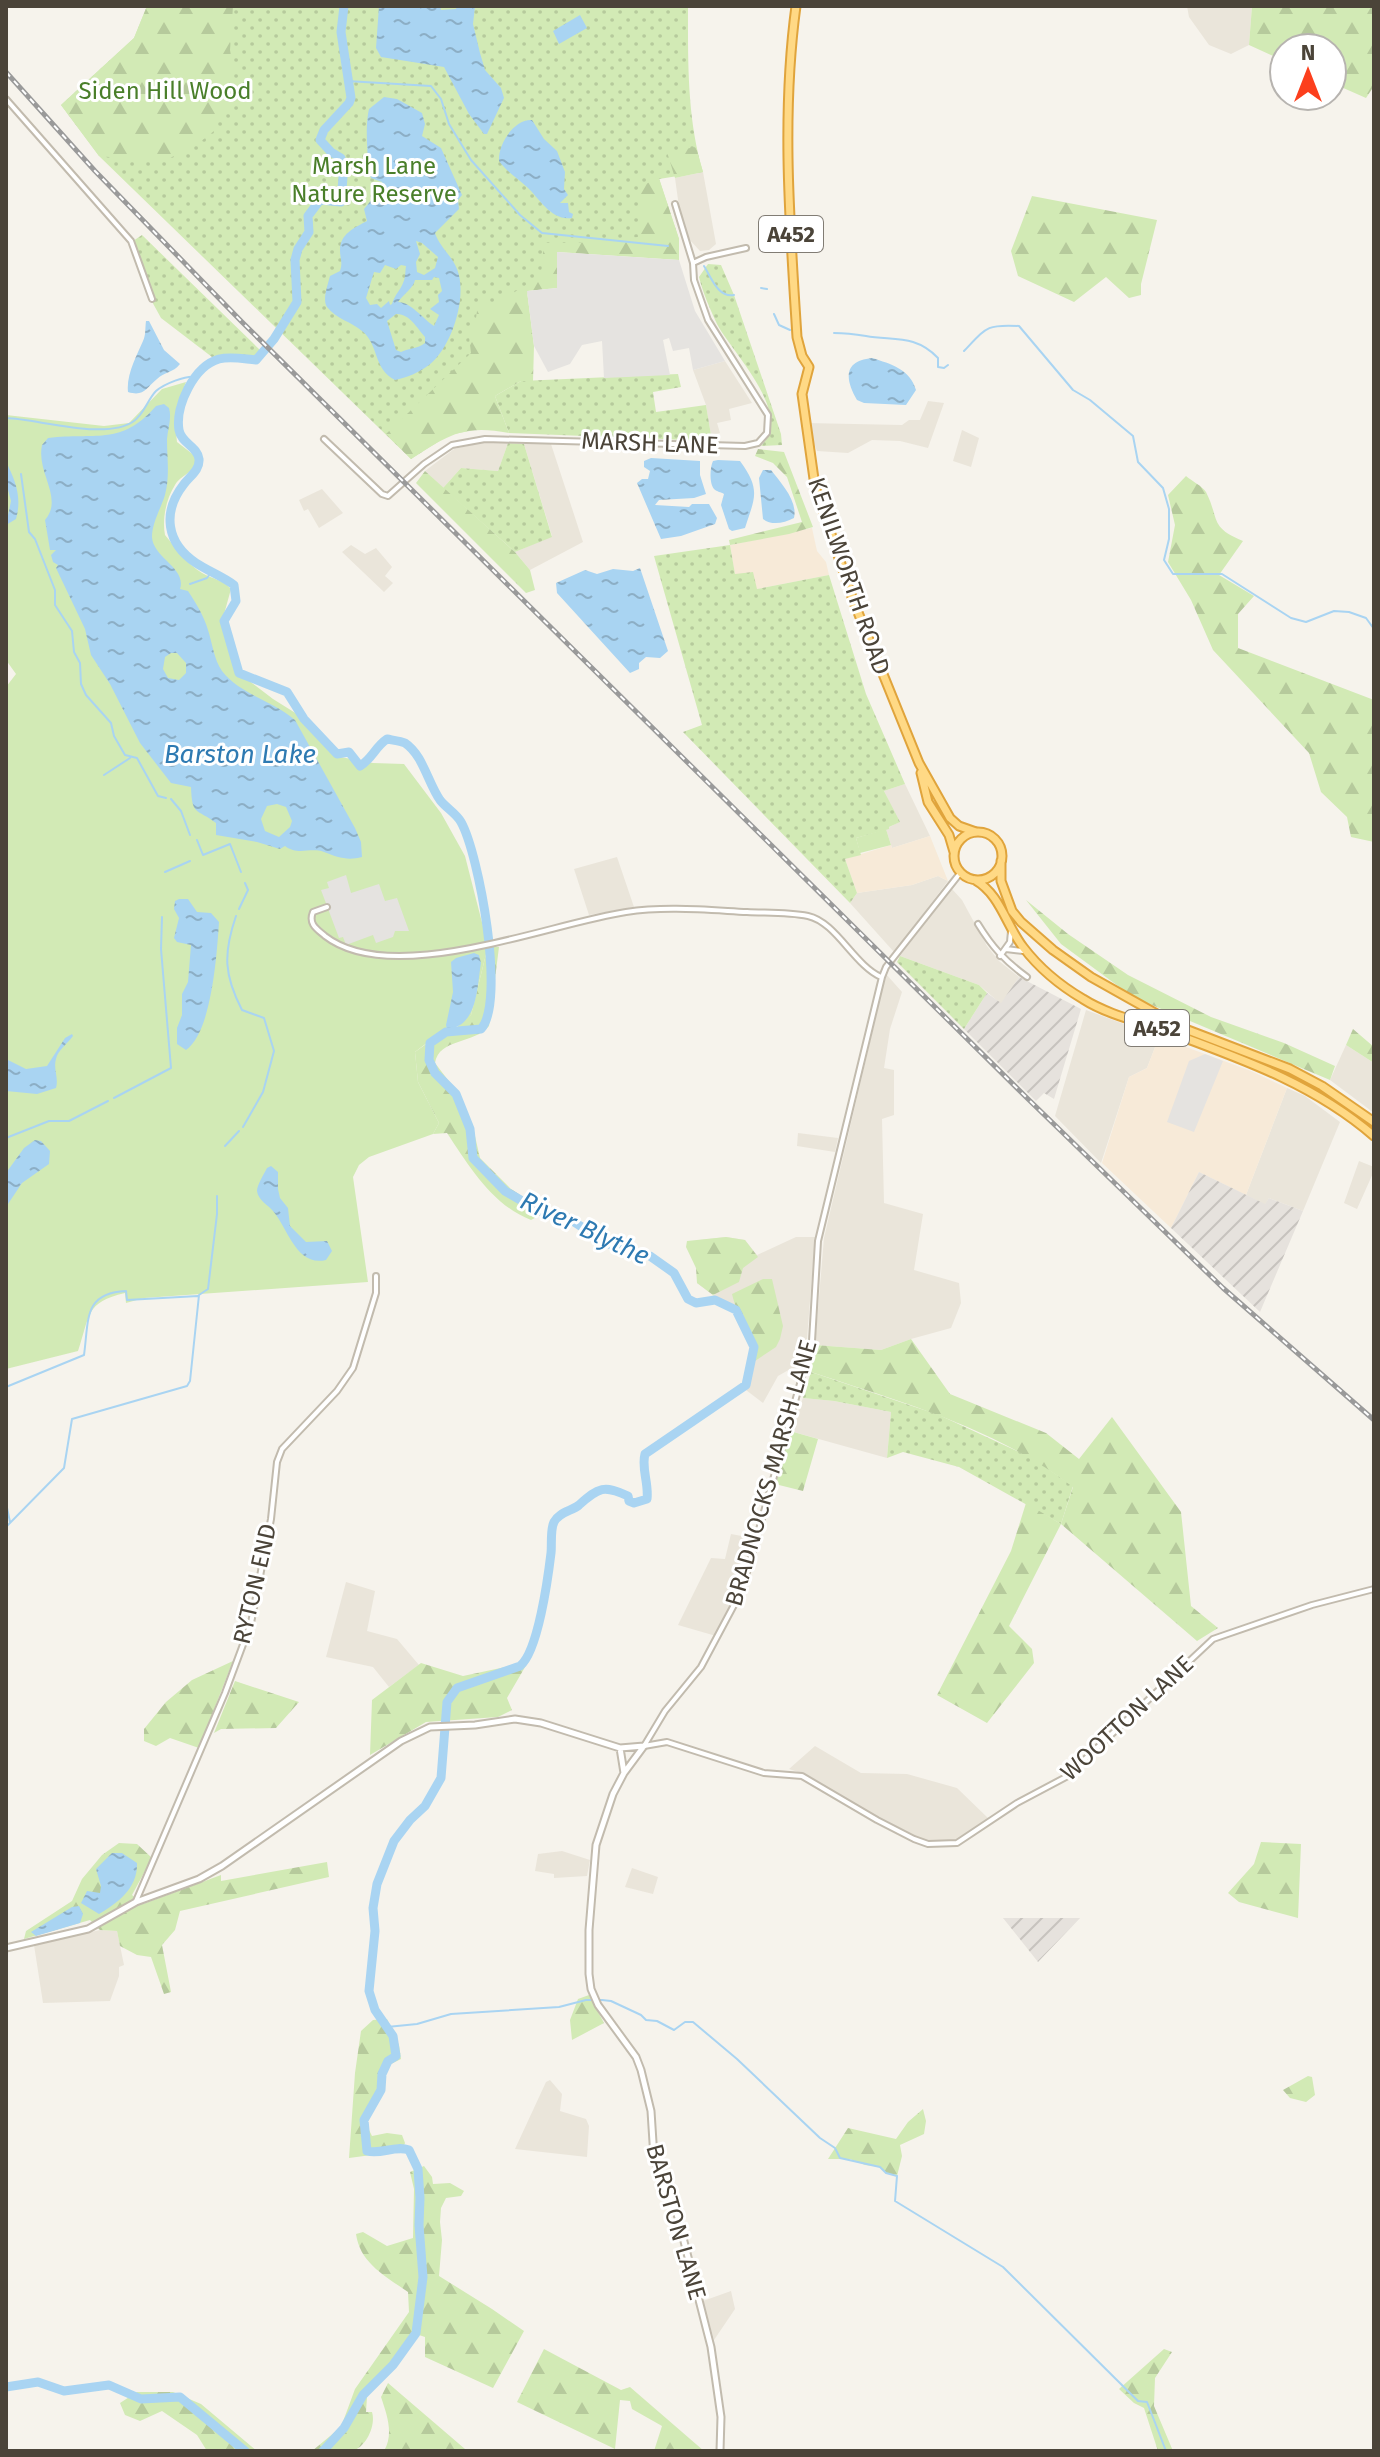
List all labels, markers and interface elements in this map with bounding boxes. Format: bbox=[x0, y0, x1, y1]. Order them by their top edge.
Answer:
north arrow bbox=[1268, 32, 1348, 112]
text: N bbox=[1301, 39, 1315, 66]
park label: Siden Hill Wood bbox=[78, 77, 252, 105]
park label: Marsh Lane Nature Reserve bbox=[291, 152, 457, 208]
road number: A452 bbox=[759, 216, 823, 252]
street label: MARSH LANE bbox=[581, 427, 719, 459]
street label: KENILWORTH ROAD bbox=[802, 474, 896, 678]
water label: Barston Lake bbox=[164, 739, 316, 770]
road number: A452 bbox=[1125, 1010, 1189, 1046]
water label: River Blythe bbox=[515, 1185, 654, 1272]
street label: BRADNOCKS MARSH LANE bbox=[720, 1337, 822, 1609]
street label: RYTON END bbox=[228, 1521, 282, 1647]
street label: WOOTTON LANE bbox=[1055, 1650, 1199, 1786]
street label: BARSTON LANE bbox=[640, 2141, 712, 2303]

